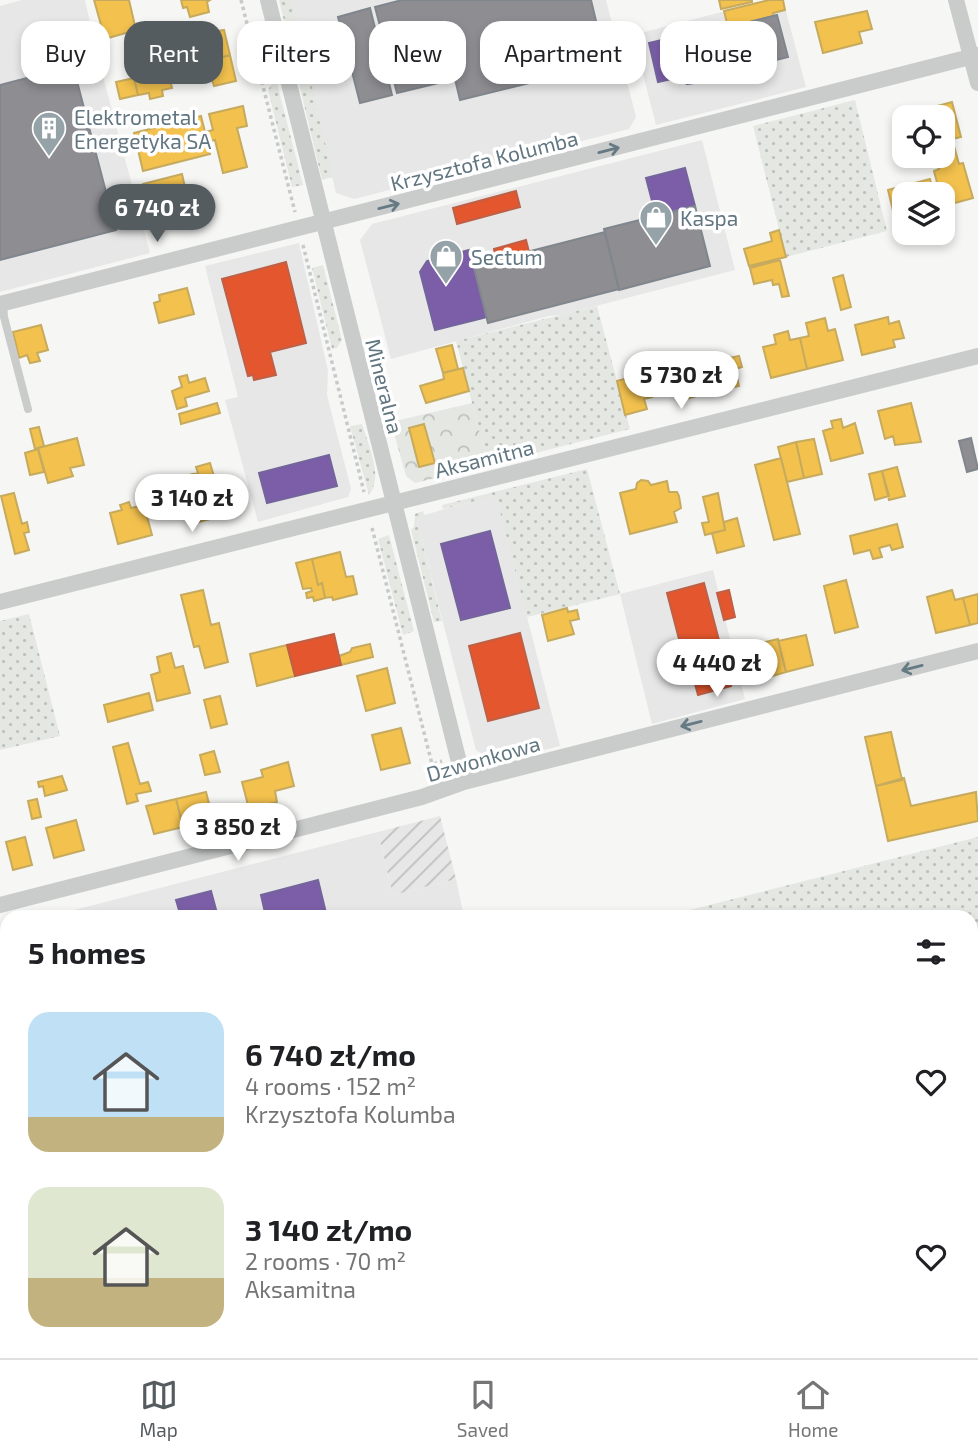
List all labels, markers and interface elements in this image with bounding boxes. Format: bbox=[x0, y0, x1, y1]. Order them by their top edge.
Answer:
chip: Buy bbox=[21, 21, 110, 84]
chip: Rent bbox=[124, 21, 223, 84]
chip: Filters bbox=[237, 21, 355, 84]
chip: New bbox=[369, 21, 466, 84]
chip: Apartment bbox=[480, 21, 646, 84]
chip: House bbox=[660, 21, 777, 84]
place label: Elektrometal Energetyka SA bbox=[74, 104, 211, 153]
map controls bbox=[892, 105, 955, 245]
button: locate bbox=[892, 105, 955, 168]
building icon: Elektrometal Energetyka SA bbox=[30, 109, 68, 158]
street label: Krzysztofa Kolumba bbox=[388, 125, 580, 195]
one-way arrow bbox=[597, 143, 620, 156]
button: layers bbox=[892, 182, 955, 245]
pin: 6 740 zł bbox=[85, 184, 229, 244]
text: 6 740 zł bbox=[114, 193, 200, 221]
shop icon: Kaspa bbox=[637, 198, 675, 247]
one-way arrow bbox=[377, 199, 399, 212]
place label: Kaspa bbox=[680, 205, 738, 230]
shop icon: Sectum bbox=[427, 237, 465, 286]
place label: Sectum bbox=[471, 244, 543, 269]
street label: Mineralna bbox=[361, 336, 409, 436]
pin: 5 730 zł bbox=[609, 352, 753, 411]
text: 5 730 zł bbox=[640, 360, 722, 388]
street label: Aksamitna bbox=[432, 434, 536, 482]
pin: 3 140 zł bbox=[120, 475, 264, 534]
text: 3 140 zł bbox=[151, 483, 233, 511]
pin: 4 440 zł bbox=[645, 640, 789, 699]
text: 4 440 zł bbox=[673, 648, 761, 676]
one-way arrow bbox=[901, 662, 924, 675]
one-way arrow bbox=[681, 718, 703, 731]
street label: Dzwonkowa bbox=[423, 730, 543, 786]
pin: 3 850 zł bbox=[166, 804, 310, 863]
text: 3 850 zł bbox=[196, 812, 280, 840]
icon: filters bbox=[912, 933, 950, 971]
text: 5 homes bbox=[28, 934, 146, 970]
text: 6 740 zł/mo bbox=[245, 1036, 416, 1072]
icon: home bbox=[84, 1040, 168, 1124]
icon: heart bbox=[912, 1063, 950, 1101]
text: 4 rooms · 152 m² bbox=[245, 1072, 416, 1100]
text: Krzysztofa Kolumba bbox=[245, 1100, 456, 1128]
text: 3 140 zł/mo bbox=[245, 1211, 412, 1247]
icon: home bbox=[84, 1215, 168, 1299]
icon: heart bbox=[912, 1238, 950, 1276]
text: 2 rooms · 70 m² bbox=[245, 1247, 406, 1275]
text: Aksamitna bbox=[245, 1275, 356, 1303]
tab: Map bbox=[140, 1376, 178, 1441]
tab: Saved bbox=[457, 1376, 509, 1441]
tab: Home bbox=[788, 1376, 838, 1441]

